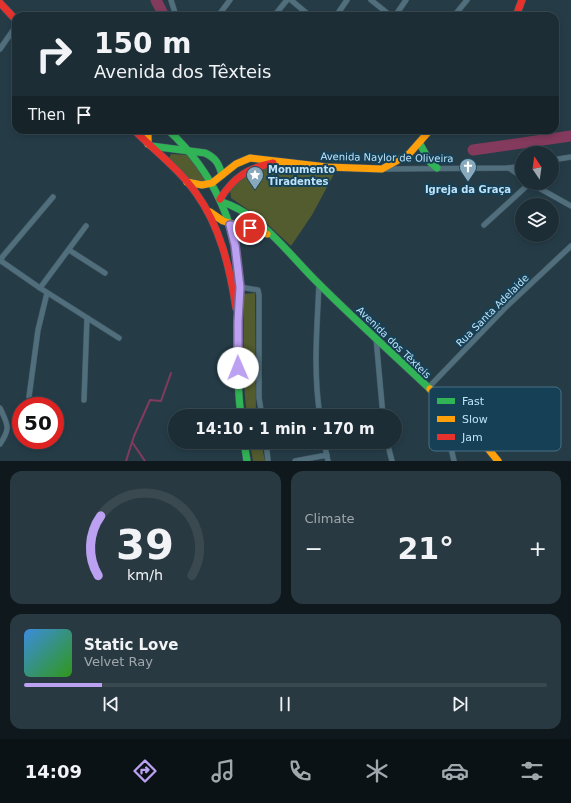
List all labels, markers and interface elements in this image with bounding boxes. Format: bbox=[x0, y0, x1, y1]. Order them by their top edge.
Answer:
text: 150 m bbox=[94, 27, 191, 60]
icon: right bbox=[28, 28, 80, 80]
text: Avenida dos Têxteis bbox=[94, 61, 272, 82]
icon: arrive bbox=[73, 104, 95, 126]
text: Then bbox=[28, 106, 65, 124]
north arrow bbox=[515, 146, 559, 190]
map controls bbox=[515, 146, 559, 242]
street label: Avenida Naylor de Oliveira bbox=[320, 151, 454, 164]
church icon: Igreja da Graça bbox=[458, 157, 478, 182]
place label: Monumento Tiradentes bbox=[268, 164, 335, 187]
place icon: Monumento Tiradentes bbox=[245, 165, 265, 190]
place label: Igreja da Graça bbox=[425, 184, 511, 195]
button: layers bbox=[515, 198, 559, 242]
pin bbox=[233, 211, 267, 245]
icon: arrive bbox=[239, 217, 261, 239]
street label: Rua Santa Adelaide bbox=[454, 272, 531, 349]
street label: Avenida dos Têxteis bbox=[354, 304, 433, 381]
position arrow bbox=[217, 347, 259, 389]
legend bbox=[429, 387, 561, 451]
text: Fast bbox=[462, 395, 485, 408]
speed limit sign: 50 bbox=[12, 397, 64, 449]
text: Slow bbox=[462, 413, 488, 426]
text: 14:10 · 1 min · 170 m bbox=[195, 420, 375, 438]
text: Jam bbox=[461, 431, 483, 444]
text: Climate bbox=[305, 511, 355, 526]
text: 39 bbox=[116, 519, 174, 568]
text: 21° bbox=[397, 531, 454, 566]
text: − bbox=[305, 536, 323, 561]
text: + bbox=[529, 536, 547, 561]
text: km/h bbox=[127, 566, 163, 582]
text: Static Love bbox=[84, 636, 178, 654]
text: Velvet Ray bbox=[84, 654, 153, 669]
icon: previous bbox=[100, 693, 122, 715]
icon: pause bbox=[274, 693, 296, 715]
icon: next bbox=[449, 693, 471, 715]
icon: directions bbox=[131, 757, 159, 785]
icon: music bbox=[209, 757, 237, 785]
icon: phone bbox=[286, 757, 314, 785]
icon: climate bbox=[363, 757, 391, 785]
icon: car bbox=[441, 757, 469, 785]
icon: filters bbox=[518, 757, 546, 785]
text: 14:09 bbox=[25, 761, 82, 782]

